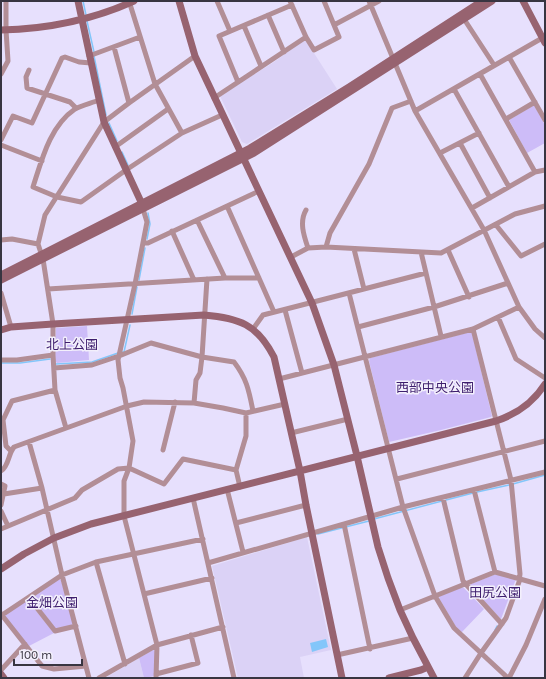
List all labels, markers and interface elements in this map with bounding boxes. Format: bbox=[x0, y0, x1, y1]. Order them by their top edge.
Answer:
park label: 北上公園 bbox=[46, 337, 98, 352]
park label: 西部中央公園 bbox=[396, 380, 474, 395]
park label: 田尻公園 bbox=[469, 585, 521, 600]
park label: 金畑公園 bbox=[26, 595, 78, 610]
scale bar bbox=[14, 641, 82, 667]
text: 100 m bbox=[20, 648, 52, 662]

